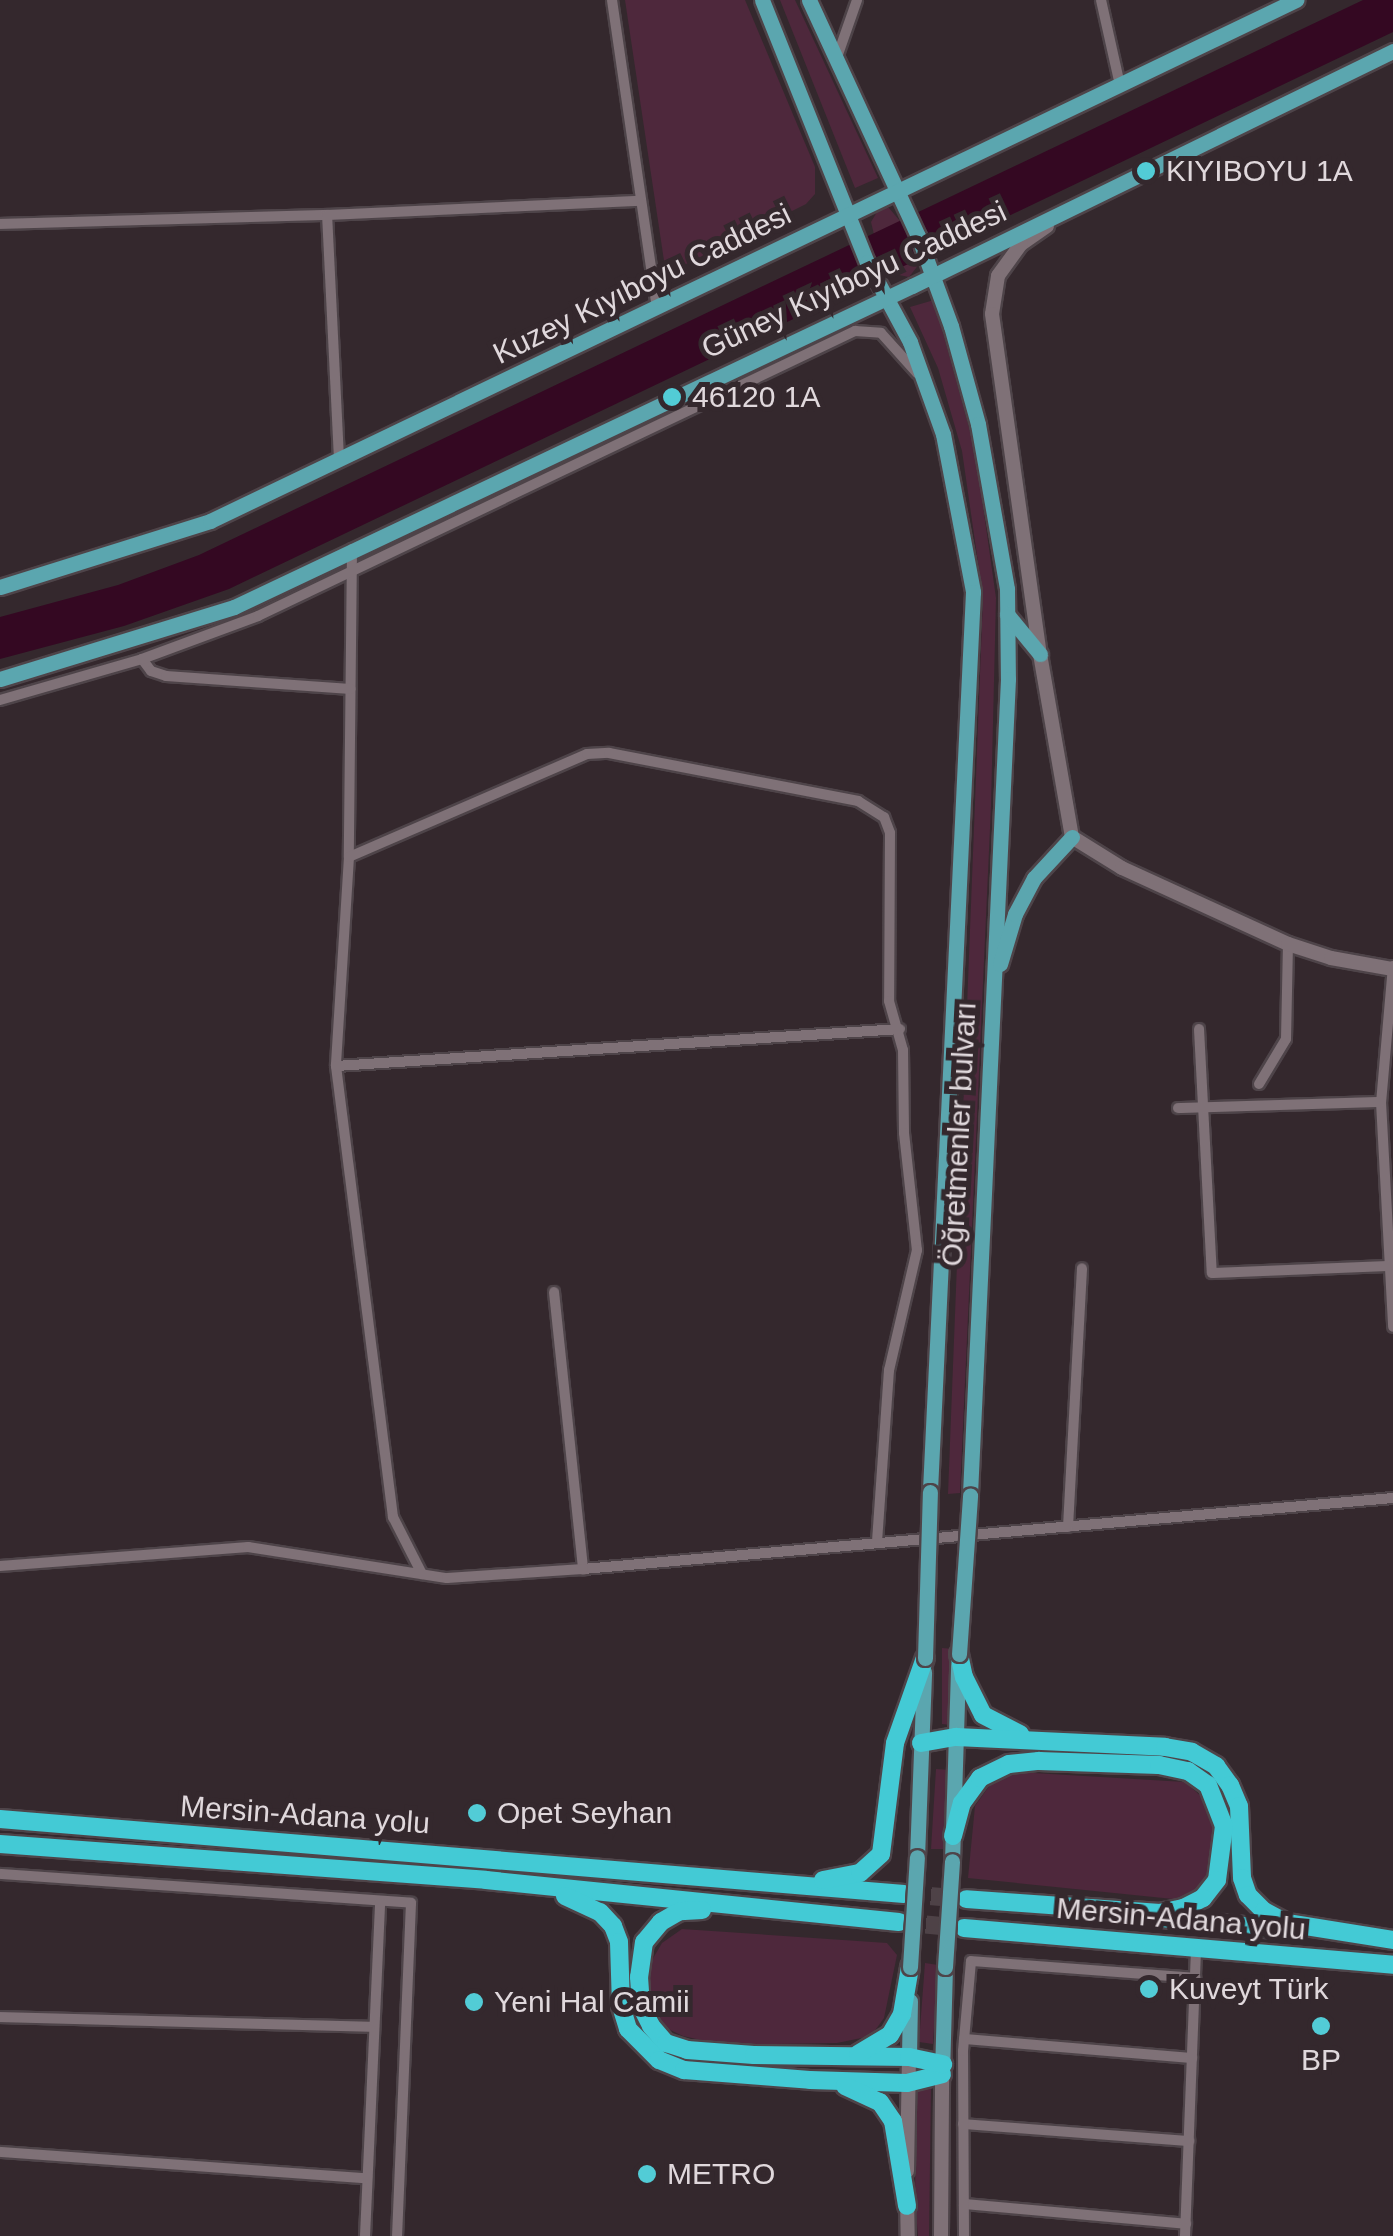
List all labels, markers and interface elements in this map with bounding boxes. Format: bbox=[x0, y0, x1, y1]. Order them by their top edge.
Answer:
place label: KIYIBOYU 1A bbox=[1166, 153, 1353, 189]
marker: KIYIBOYU 1A bbox=[1135, 160, 1157, 182]
street label: Güney Kıyıboyu Caddesi bbox=[696, 194, 1012, 366]
street label: Kuzey Kıyıboyu Caddesi bbox=[487, 196, 797, 372]
place label: 46120 1A bbox=[692, 379, 820, 415]
marker: 46120 1A bbox=[661, 386, 683, 408]
street label: Öğretmenler bulvarı bbox=[934, 1001, 984, 1267]
street label: Mersin-Adana yolu bbox=[179, 1788, 431, 1842]
place label: Opet Seyhan bbox=[497, 1795, 672, 1831]
marker: Opet Seyhan bbox=[466, 1802, 488, 1824]
street label: Mersin-Adana yolu bbox=[1055, 1890, 1307, 1948]
place label: Kuveyt Türk bbox=[1169, 1971, 1329, 2007]
marker: Kuveyt Türk bbox=[1138, 1978, 1160, 2000]
place label: Yeni Hal Camii bbox=[494, 1984, 690, 2020]
marker: Yeni Hal Camii bbox=[463, 1991, 485, 2013]
marker: BP bbox=[1310, 2015, 1332, 2037]
place label: BP bbox=[1301, 2042, 1341, 2078]
place label: METRO bbox=[667, 2156, 775, 2192]
marker: METRO bbox=[636, 2163, 658, 2185]

